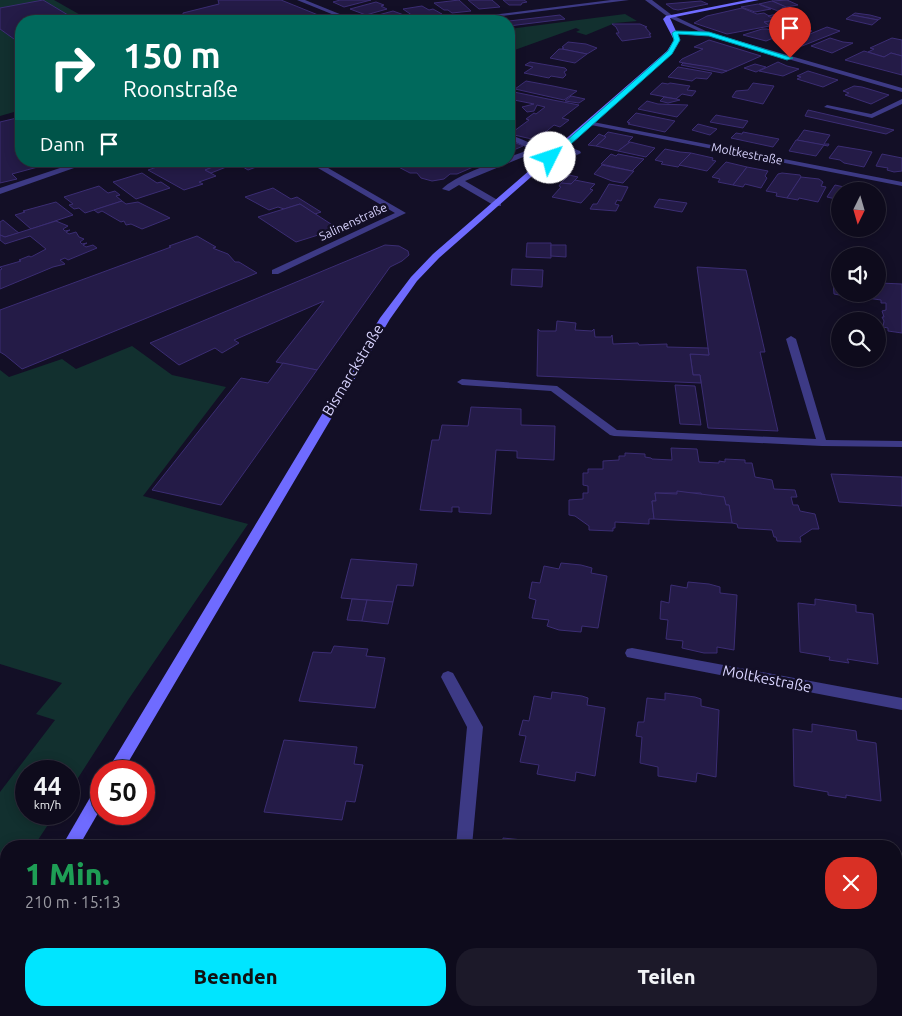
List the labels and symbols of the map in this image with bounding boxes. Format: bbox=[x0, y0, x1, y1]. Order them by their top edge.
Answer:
pin bbox=[769, 7, 811, 58]
position arrow bbox=[523, 131, 575, 183]
street label: Moltkestraße bbox=[710, 140, 784, 167]
north arrow bbox=[831, 182, 886, 238]
street label: Salinenstraße bbox=[317, 200, 389, 243]
street label: Bismarckstraße bbox=[319, 321, 387, 419]
street label: Moltkestraße bbox=[721, 662, 813, 695]
speed limit sign: 50 bbox=[90, 760, 155, 825]

